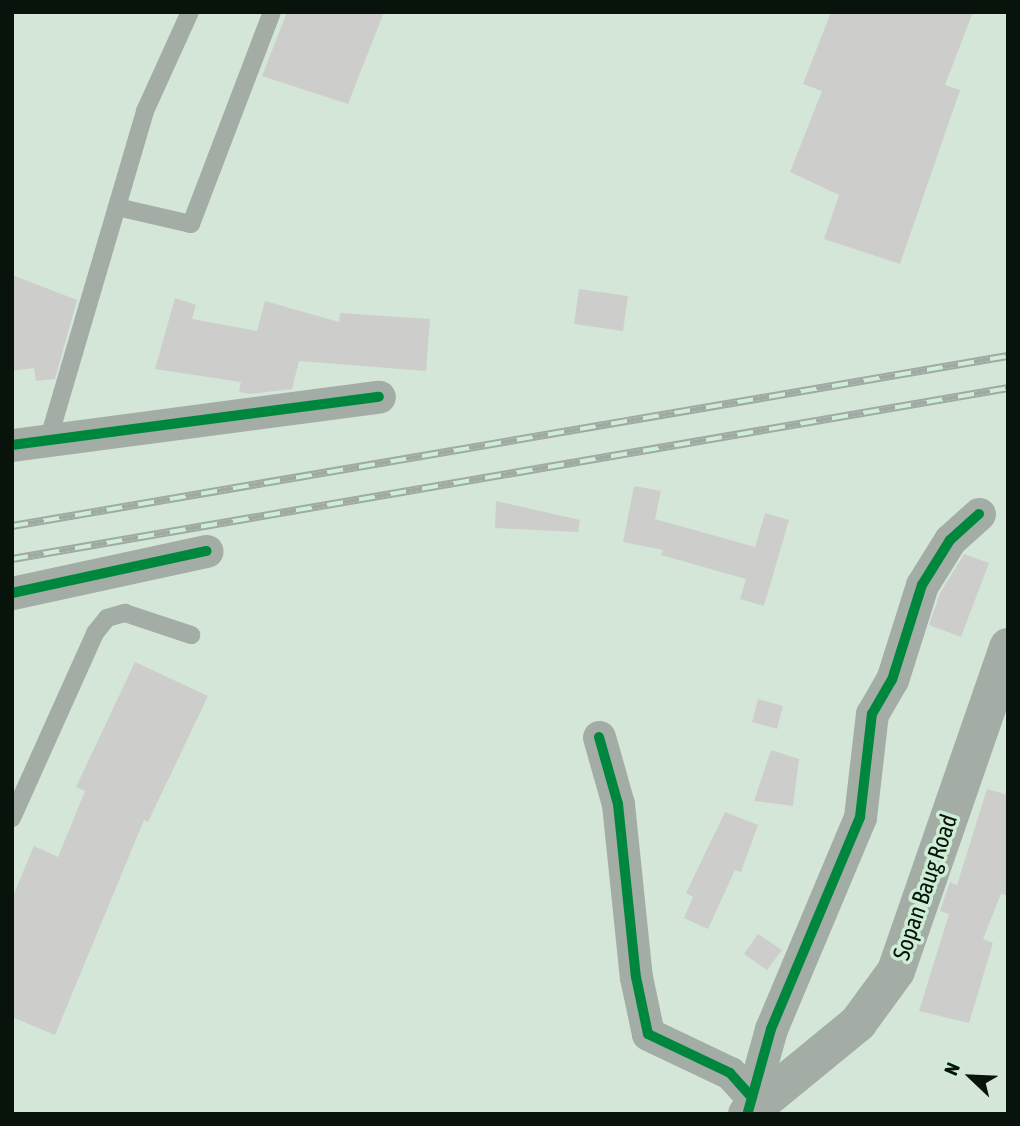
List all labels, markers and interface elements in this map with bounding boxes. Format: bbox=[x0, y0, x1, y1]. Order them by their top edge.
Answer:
street label: Sopan Baug Road bbox=[887, 810, 963, 964]
north arrow bbox=[936, 1042, 1006, 1112]
text: N bbox=[939, 1059, 964, 1078]

